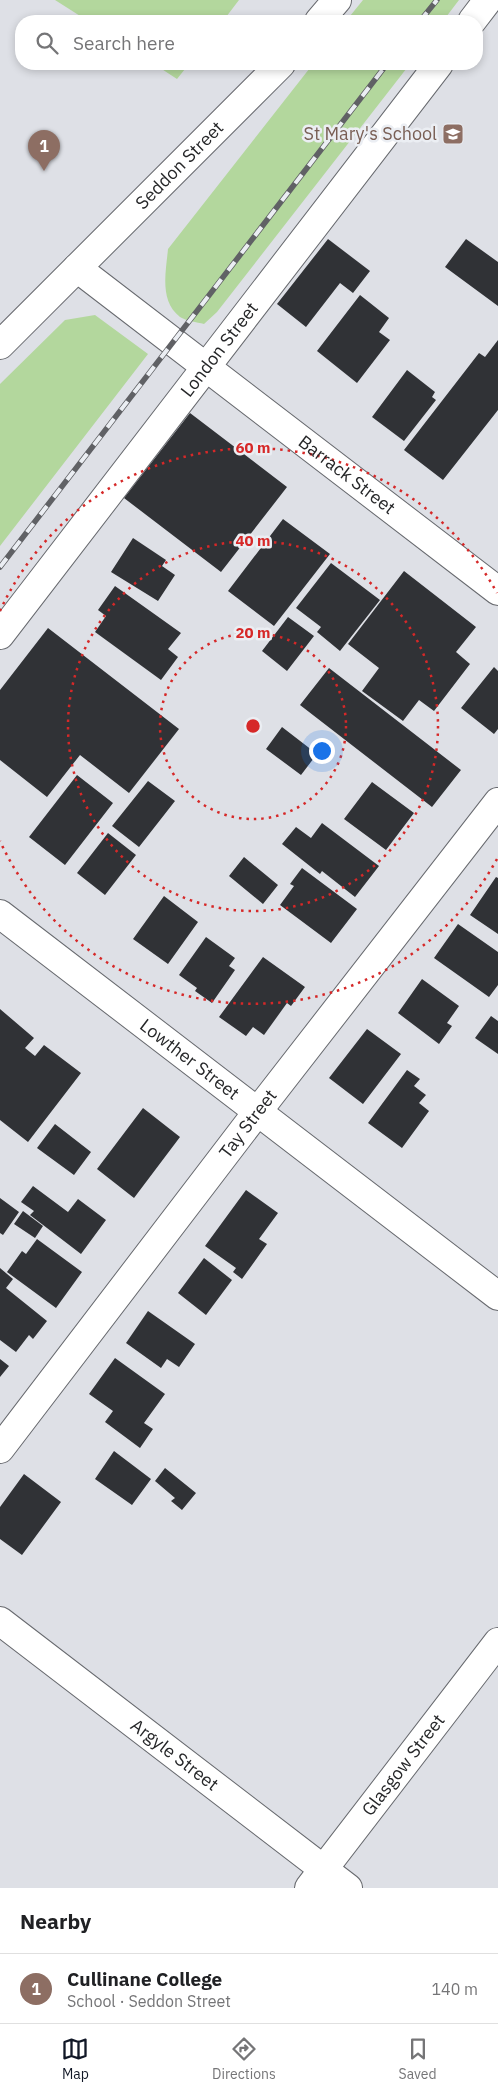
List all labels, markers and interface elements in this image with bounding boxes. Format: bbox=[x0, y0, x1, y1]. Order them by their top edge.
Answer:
search box bbox=[15, 15, 483, 70]
icon: search bbox=[33, 29, 61, 57]
text: Search here bbox=[73, 31, 175, 55]
street label: Seddon Street bbox=[130, 116, 228, 214]
place label: St Mary's School bbox=[303, 122, 437, 145]
school or university icon: St Mary's School bbox=[441, 122, 465, 146]
pin: 1 bbox=[28, 130, 60, 171]
street label: London Street bbox=[175, 297, 263, 401]
street label: Barrack Street bbox=[294, 430, 400, 519]
text: 60 m bbox=[236, 438, 270, 457]
text: 40 m bbox=[236, 531, 270, 550]
text: 20 m bbox=[236, 623, 270, 642]
centre of rings bbox=[244, 717, 262, 735]
your location bbox=[309, 738, 335, 764]
street label: Lowther Street bbox=[136, 1014, 244, 1105]
street label: Tay Street bbox=[214, 1084, 282, 1163]
street label: Glasgow Street bbox=[357, 1709, 449, 1820]
street label: Argyle Street bbox=[126, 1713, 223, 1796]
text: Nearby bbox=[20, 1907, 91, 1935]
text: Cullinane College bbox=[67, 1967, 222, 1991]
text: 1 bbox=[31, 1979, 41, 1999]
text: 140 m bbox=[431, 1979, 478, 1999]
text: School · Seddon Street bbox=[67, 1991, 231, 2011]
tab: Map bbox=[61, 2035, 89, 2083]
tab: Directions bbox=[212, 2035, 276, 2083]
tab: Saved bbox=[399, 2035, 437, 2083]

